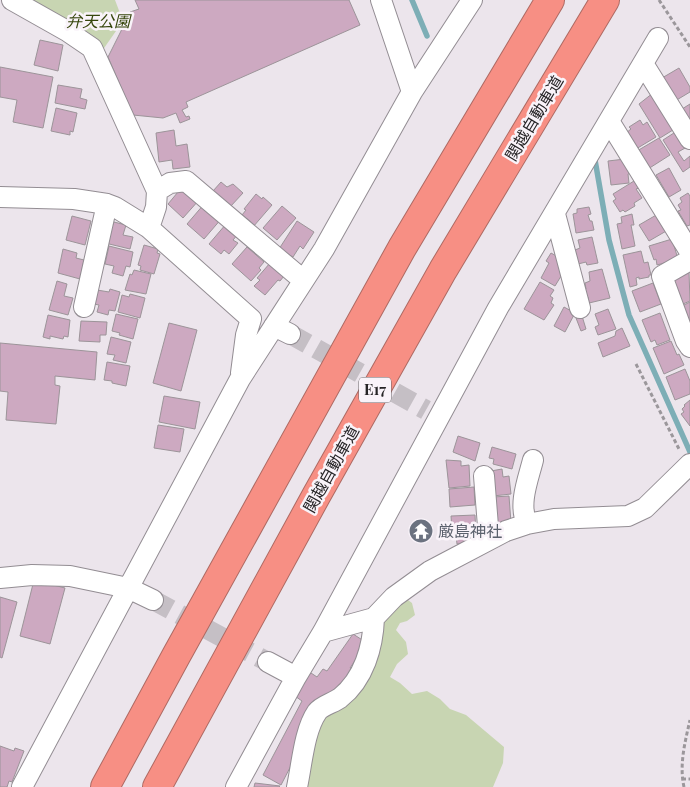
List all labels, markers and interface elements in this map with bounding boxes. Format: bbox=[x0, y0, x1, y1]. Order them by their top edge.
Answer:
park label: 弁天公園 bbox=[66, 10, 132, 31]
street label: 関越自動車道 bbox=[500, 71, 567, 164]
road number: E17 bbox=[359, 378, 391, 402]
street label: 関越自動車道 bbox=[298, 422, 363, 516]
temple icon: 厳島神社 bbox=[408, 518, 434, 544]
place label: 厳島神社 bbox=[438, 520, 502, 541]

